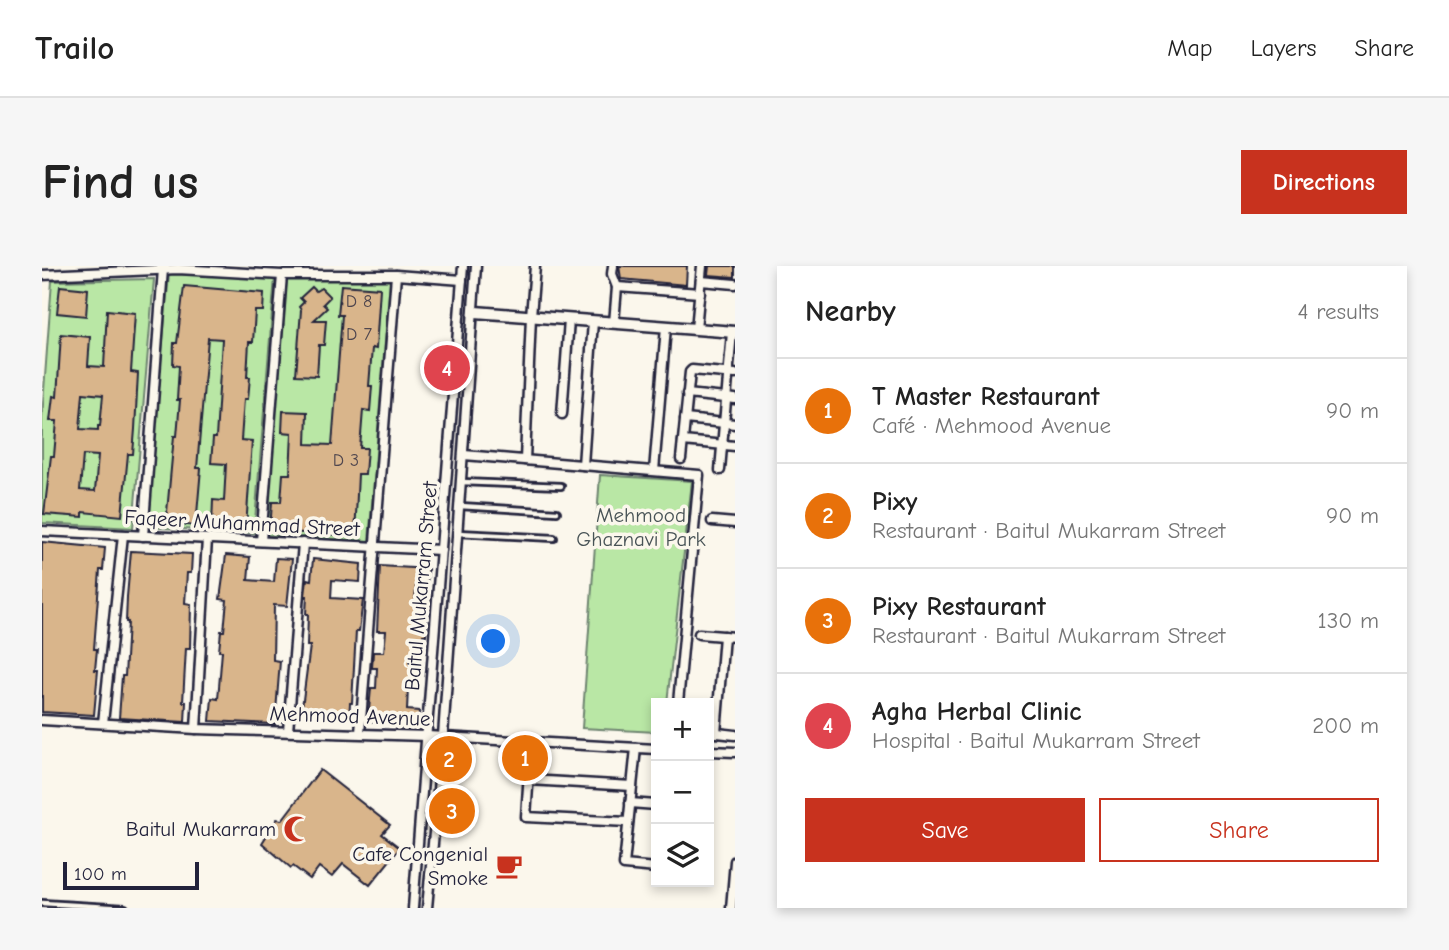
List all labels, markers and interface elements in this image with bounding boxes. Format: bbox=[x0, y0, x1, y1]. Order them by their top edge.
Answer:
text: Trailo bbox=[35, 29, 114, 67]
text: Map bbox=[1167, 34, 1213, 62]
text: Layers bbox=[1251, 34, 1316, 62]
text: Share bbox=[1354, 34, 1414, 62]
button: Directions bbox=[1241, 150, 1407, 214]
text: Find us bbox=[42, 154, 198, 210]
house number: D 8 bbox=[346, 291, 372, 312]
text: Nearby bbox=[805, 294, 896, 329]
text: 4 results bbox=[1297, 298, 1379, 325]
house number: D 7 bbox=[346, 324, 372, 345]
pin: 4 bbox=[424, 342, 470, 394]
text: T Master Restaurant bbox=[872, 382, 1100, 412]
text: 1 bbox=[823, 397, 833, 424]
text: 90 m bbox=[1326, 397, 1379, 424]
text: Café · Mehmood Avenue bbox=[872, 412, 1111, 439]
house number: D 3 bbox=[333, 450, 359, 471]
street label: Baitul Mukarram Street bbox=[400, 479, 442, 692]
text: Pixy bbox=[872, 487, 917, 517]
text: 2 bbox=[822, 502, 834, 529]
text: 90 m bbox=[1326, 502, 1379, 529]
park label: Mehmood Ghaznavi Park bbox=[576, 503, 706, 551]
street label: Faqeer Muhammad Street bbox=[124, 505, 361, 541]
text: Restaurant · Baitul Mukarram Street bbox=[872, 517, 1225, 544]
text: Pixy Restaurant bbox=[872, 592, 1046, 622]
text: 3 bbox=[822, 607, 834, 634]
text: 130 m bbox=[1318, 607, 1379, 634]
text: Restaurant · Baitul Mukarram Street bbox=[872, 622, 1225, 649]
your location bbox=[476, 624, 510, 658]
text: Agha Herbal Clinic bbox=[872, 697, 1082, 727]
map controls bbox=[651, 698, 714, 887]
button: + bbox=[651, 698, 714, 761]
street label: Mehmood Avenue bbox=[269, 701, 431, 731]
text: 4 bbox=[823, 712, 833, 739]
text: 200 m bbox=[1312, 712, 1379, 739]
text: Hospital · Baitul Mukarram Street bbox=[872, 727, 1200, 754]
pin: 1 bbox=[502, 732, 548, 784]
pin: 2 bbox=[426, 733, 472, 785]
button: − bbox=[651, 761, 714, 824]
pin: 3 bbox=[429, 785, 475, 837]
button: Save bbox=[805, 798, 1085, 862]
button: Share bbox=[1099, 798, 1379, 862]
mosque icon: Baitul Mukarram bbox=[282, 814, 312, 844]
place label: Baitul Mukarram bbox=[126, 817, 276, 841]
button: layers bbox=[651, 824, 714, 887]
place label: Cafe Congenial Smoke bbox=[352, 842, 488, 890]
cafe icon: Cafe Congenial Smoke bbox=[494, 851, 524, 881]
scale bar bbox=[63, 859, 200, 891]
text: 100 m bbox=[74, 863, 127, 885]

